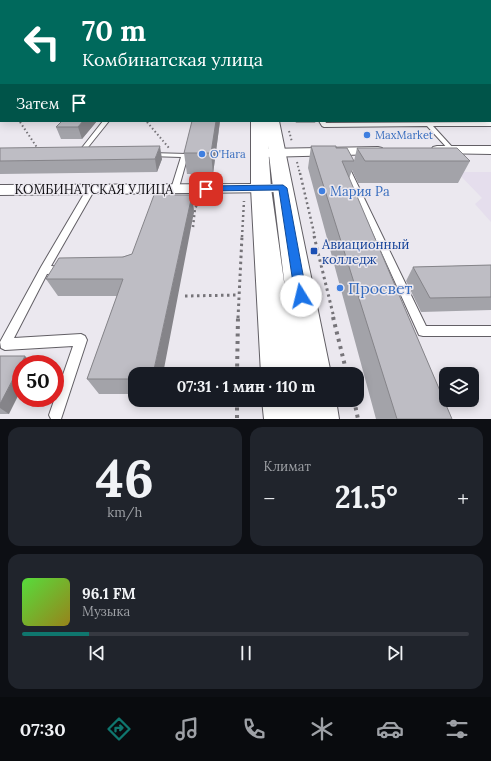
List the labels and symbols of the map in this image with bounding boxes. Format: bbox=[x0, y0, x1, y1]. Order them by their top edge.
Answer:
place label: MaxMarket bbox=[375, 128, 434, 142]
marker: MaxMarket bbox=[362, 130, 372, 140]
place label: O'Hara bbox=[210, 147, 246, 161]
marker: O'Hara bbox=[197, 149, 207, 159]
pin bbox=[189, 172, 223, 206]
street label: КОМБИНАТСКАЯ УЛИЦА bbox=[15, 181, 174, 198]
place label: Мария Ра bbox=[330, 183, 390, 200]
marker: Мария Ра bbox=[317, 186, 327, 196]
place label: Авиационный колледж bbox=[321, 236, 409, 268]
marker: Авиационный колледж bbox=[309, 246, 319, 256]
position arrow bbox=[280, 275, 322, 317]
place label: Просвет bbox=[348, 278, 413, 298]
marker: Просвет bbox=[335, 283, 345, 293]
speed limit sign: 50 bbox=[12, 355, 64, 407]

